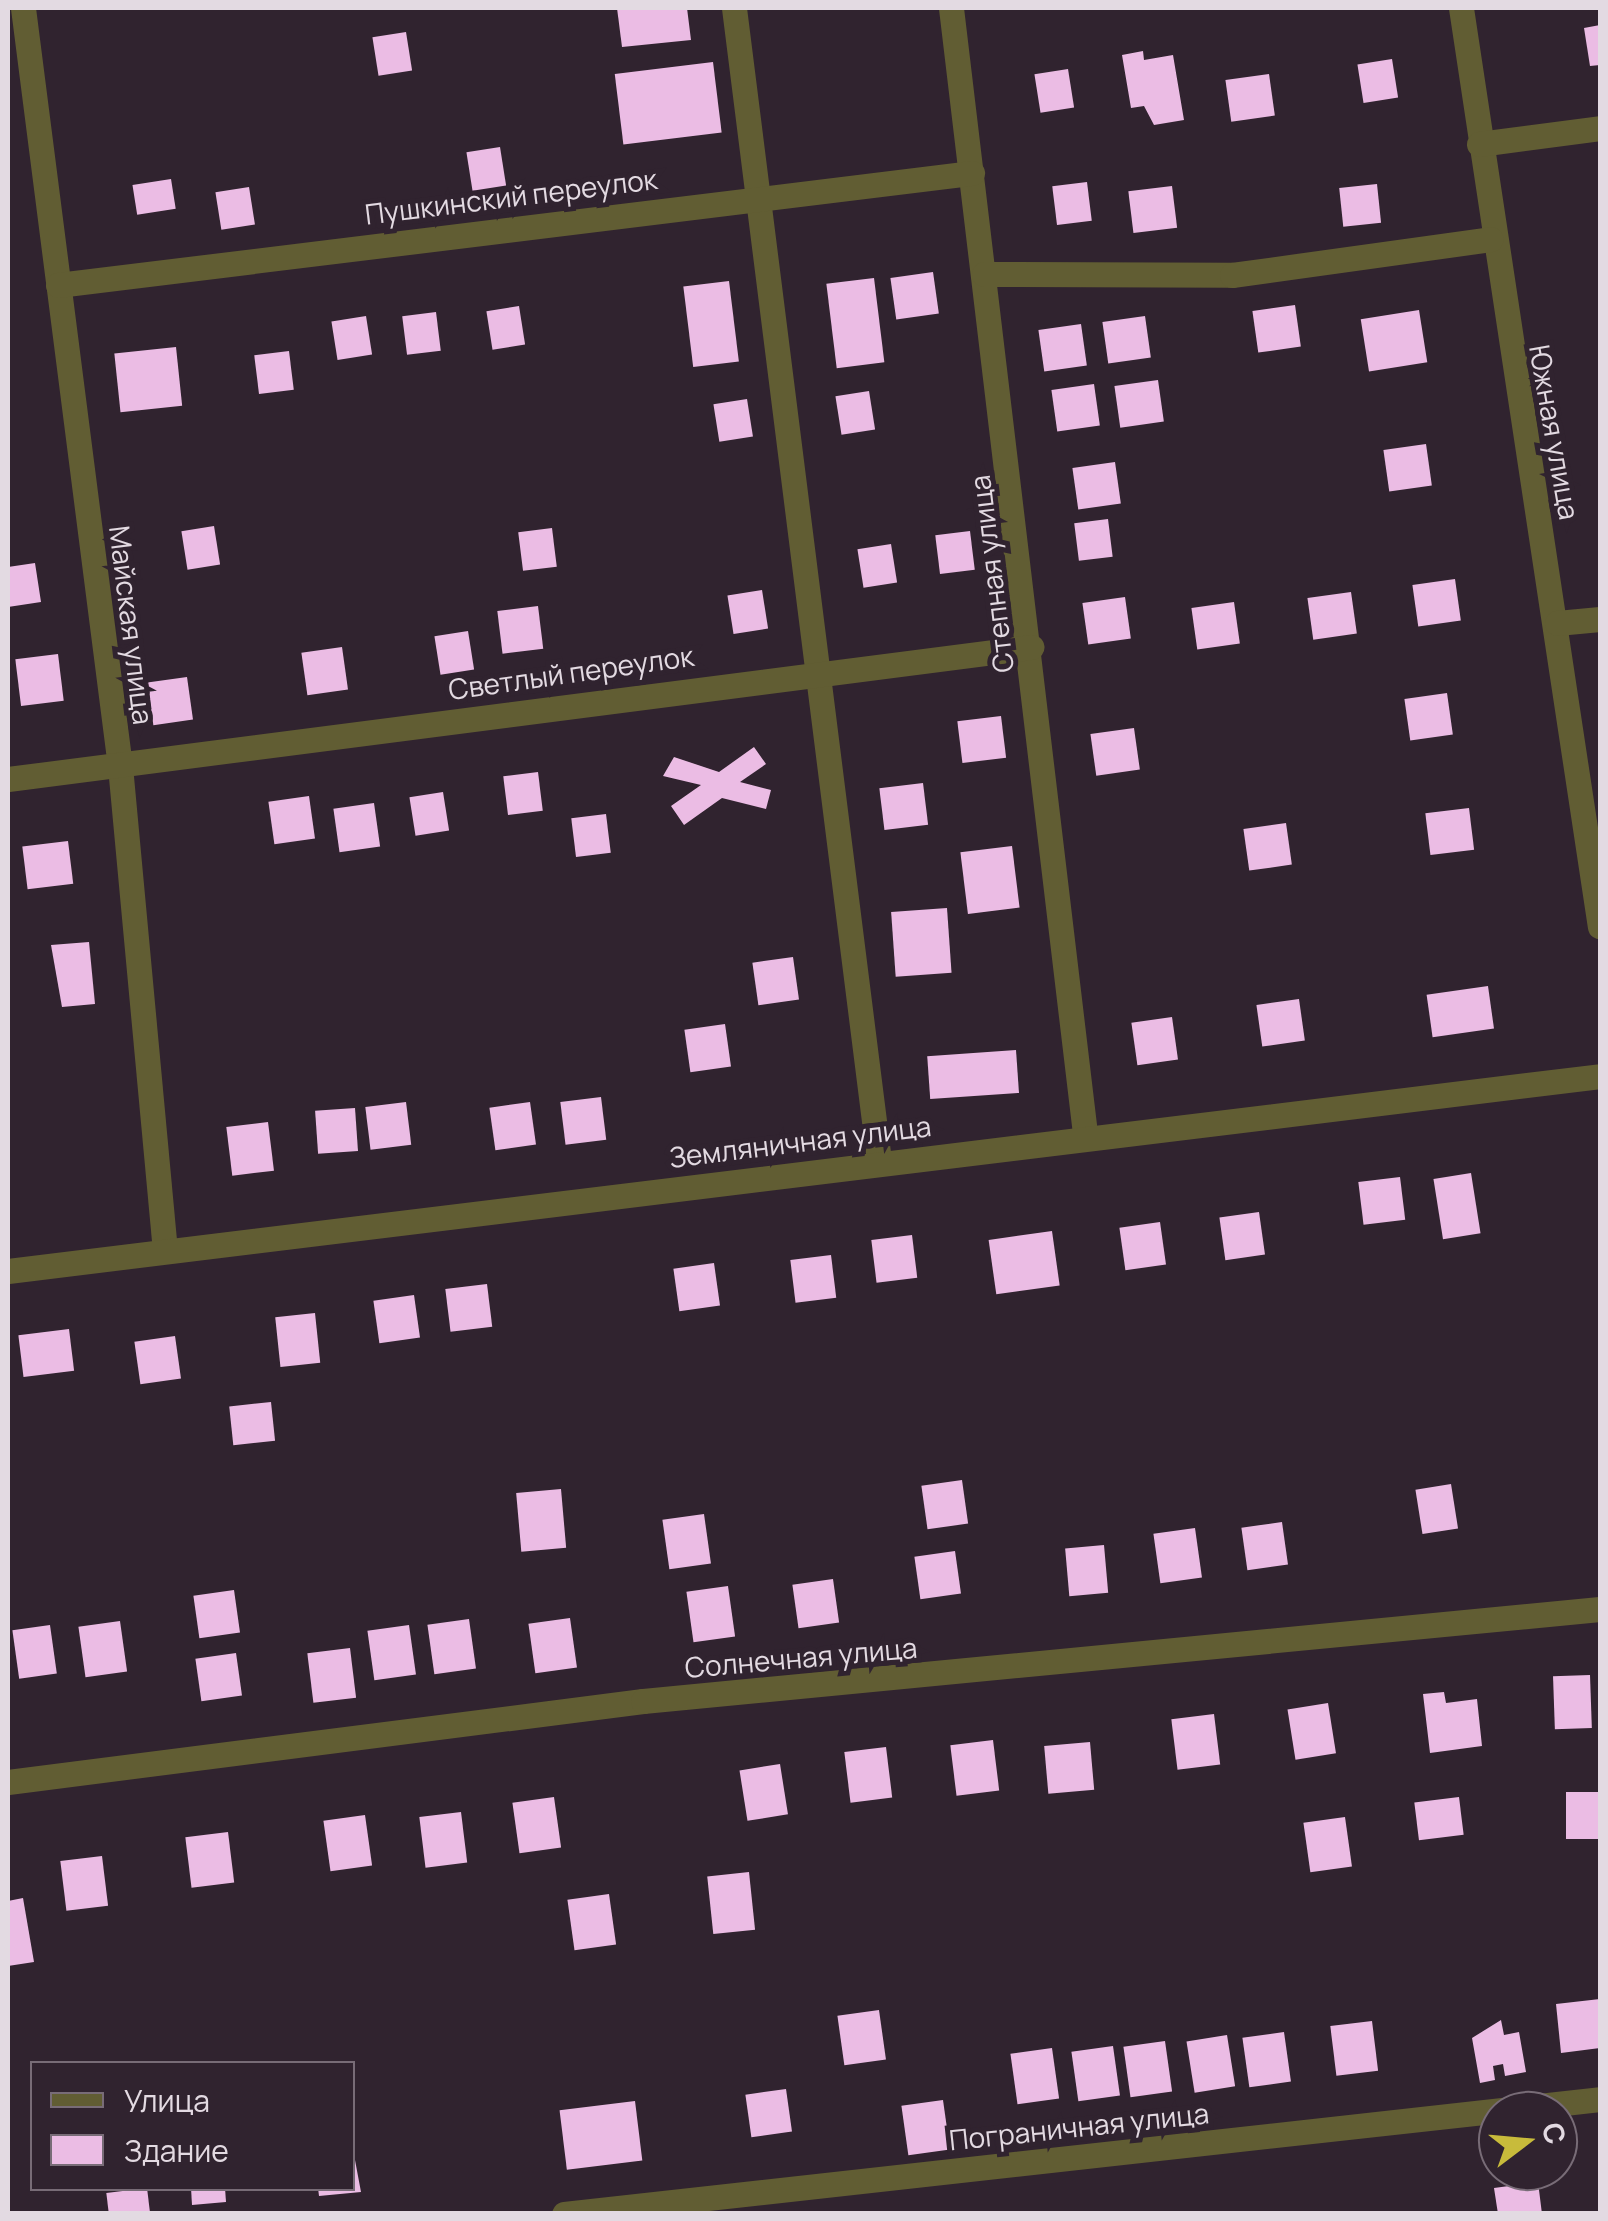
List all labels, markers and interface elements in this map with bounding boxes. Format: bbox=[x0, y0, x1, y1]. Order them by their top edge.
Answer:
street label: Пушкинский переулок bbox=[363, 161, 659, 231]
street label: Южная улица bbox=[1523, 342, 1587, 522]
street label: Степная улица bbox=[962, 473, 1020, 675]
street label: Майская улица bbox=[103, 524, 161, 726]
street label: Светлый переулок bbox=[446, 638, 696, 706]
street label: Земляничная улица bbox=[667, 1108, 933, 1174]
street label: Солнечная улица bbox=[683, 1630, 919, 1684]
legend bbox=[30, 2061, 355, 2191]
text: Улица bbox=[124, 2080, 210, 2121]
north arrow bbox=[1478, 2091, 1578, 2191]
street label: Пограничная улица bbox=[947, 2096, 1211, 2156]
text: С bbox=[1534, 2118, 1576, 2148]
text: Здание bbox=[124, 2130, 229, 2171]

